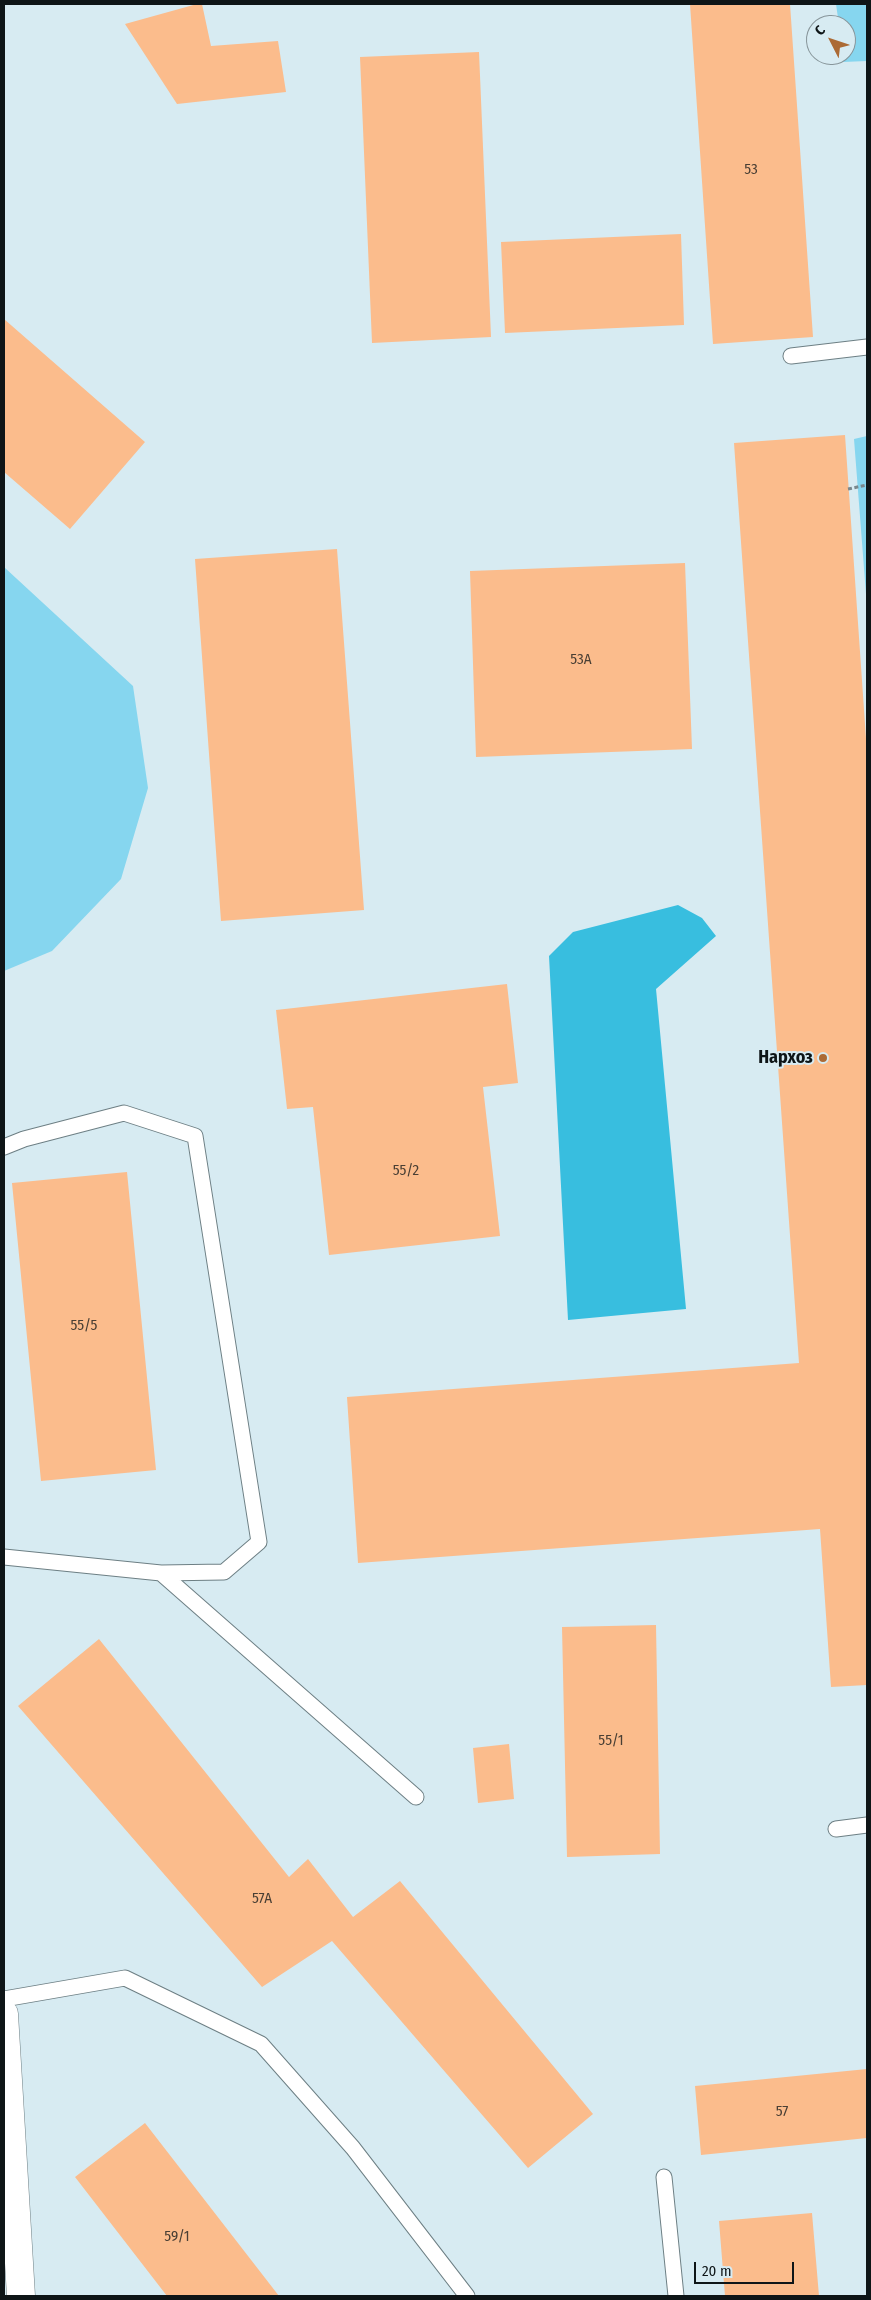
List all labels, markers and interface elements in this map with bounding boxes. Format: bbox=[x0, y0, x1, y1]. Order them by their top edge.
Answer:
north arrow bbox=[806, 15, 856, 65]
text: С bbox=[811, 22, 829, 39]
house number: 53 bbox=[744, 161, 758, 179]
house number: 53А bbox=[570, 651, 592, 669]
place label: Нархоз bbox=[758, 1047, 813, 1069]
marker: Нархоз bbox=[817, 1052, 829, 1064]
house number: 55/2 bbox=[393, 1162, 419, 1180]
house number: 55/5 bbox=[71, 1317, 97, 1335]
house number: 55/1 bbox=[598, 1732, 624, 1750]
house number: 57А bbox=[252, 1890, 272, 1908]
house number: 57 bbox=[776, 2103, 788, 2121]
house number: 59/1 bbox=[164, 2228, 190, 2246]
scale bar bbox=[696, 2252, 796, 2284]
text: 20 m bbox=[702, 2262, 732, 2280]

